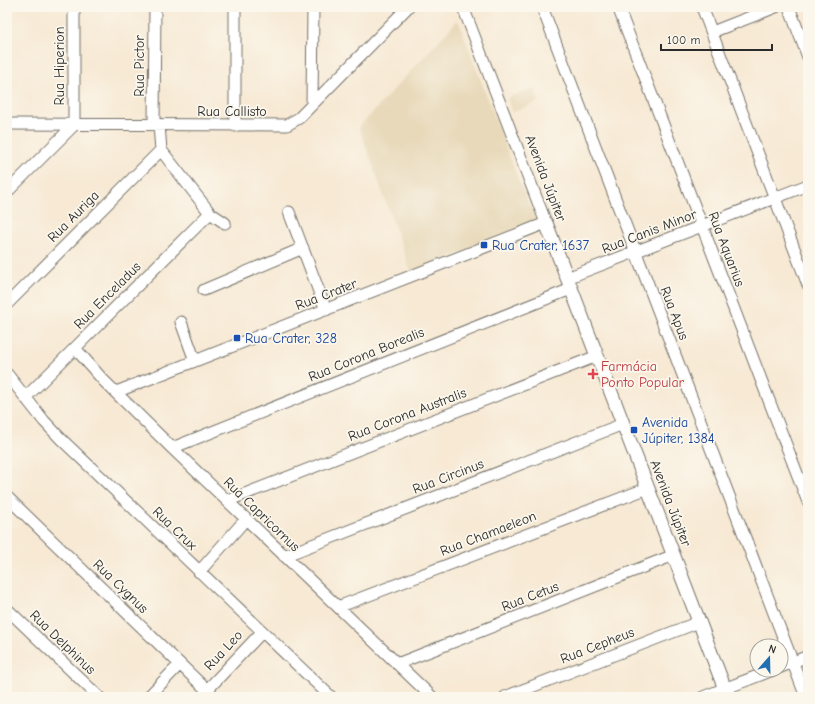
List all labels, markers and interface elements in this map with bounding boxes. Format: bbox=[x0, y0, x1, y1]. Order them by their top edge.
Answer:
street label: Rua Hiperion bbox=[51, 26, 68, 106]
scale bar bbox=[661, 26, 772, 52]
text: 100 m bbox=[667, 33, 700, 47]
street label: Rua Pictor bbox=[131, 35, 148, 97]
street label: Rua Callisto bbox=[197, 103, 267, 120]
street label: Avenida Júpiter bbox=[521, 133, 570, 224]
street label: Rua Auriga bbox=[44, 187, 103, 246]
street label: Rua Canis Minor bbox=[599, 205, 699, 257]
street label: Rua Aquarius bbox=[704, 209, 749, 289]
place label: Rua Crater, 1637 bbox=[492, 237, 589, 254]
marker: Rua Crater, 1637 bbox=[479, 240, 489, 250]
street label: Rua Enceladus bbox=[70, 258, 145, 332]
street label: Rua Crater bbox=[293, 275, 360, 314]
street label: Rua Apus bbox=[657, 284, 693, 342]
street label: Rua Corona Borealis bbox=[306, 323, 427, 385]
place label: Rua Crater, 328 bbox=[245, 330, 337, 347]
marker: Rua Crater, 328 bbox=[232, 333, 242, 343]
place label: Farmácia Ponto Popular bbox=[601, 358, 685, 391]
marker: Farmácia Ponto Popular bbox=[588, 369, 598, 379]
street label: Rua Corona Australis bbox=[346, 384, 469, 445]
place label: Avenida Júpiter, 1384 bbox=[642, 414, 715, 447]
marker: Avenida Júpiter, 1384 bbox=[629, 425, 639, 435]
street label: Rua Circinus bbox=[410, 455, 486, 498]
street label: Avenida Júpiter bbox=[646, 458, 695, 549]
street label: Rua Capricornus bbox=[220, 474, 304, 555]
street label: Rua Crux bbox=[149, 503, 201, 554]
street label: Rua Chamaeleon bbox=[438, 507, 539, 560]
street label: Rua Cygnus bbox=[90, 556, 152, 617]
street label: Rua Cetus bbox=[499, 578, 561, 615]
street label: Rua Delphinus bbox=[26, 607, 99, 678]
street label: Rua Cepheus bbox=[558, 624, 637, 667]
street label: Rua Leo bbox=[201, 627, 246, 674]
north arrow bbox=[749, 638, 789, 678]
text: N bbox=[767, 642, 778, 656]

